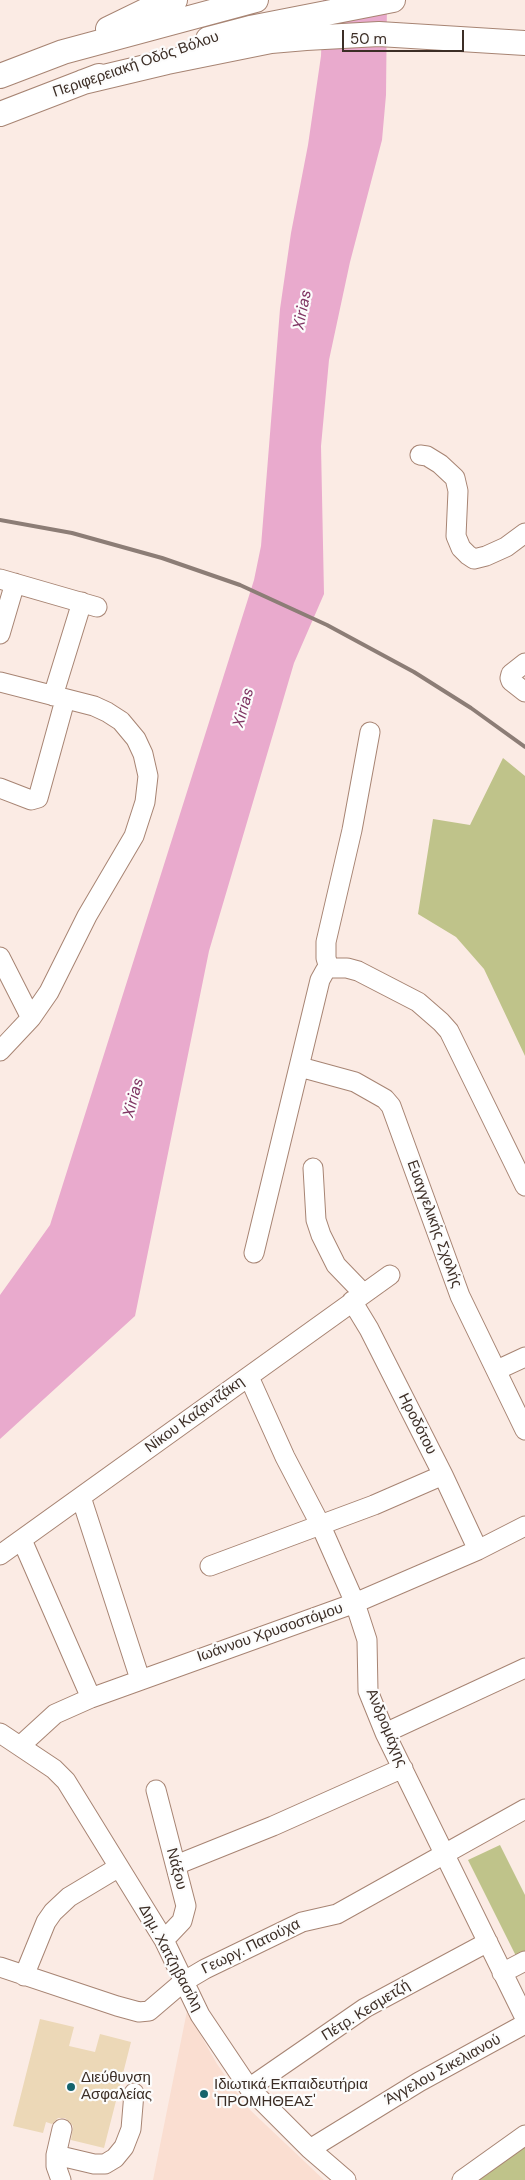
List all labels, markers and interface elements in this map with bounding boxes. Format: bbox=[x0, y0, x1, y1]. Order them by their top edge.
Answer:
scale bar bbox=[345, 20, 468, 52]
street label: Περιφερειακή Οδός Βόλου bbox=[51, 28, 221, 102]
text: 50 m bbox=[350, 29, 387, 49]
water label: Xirias bbox=[290, 288, 316, 332]
water label: Xirias bbox=[229, 686, 259, 730]
water label: Xirias bbox=[120, 1076, 148, 1120]
street label: Ευαγγελικής Σχολής bbox=[403, 1158, 465, 1290]
street label: Νίκου Καζαντζάκη bbox=[142, 1373, 248, 1457]
street label: Ηροδότου bbox=[394, 1390, 440, 1458]
street label: Ιωάννου Χρυσοστόμου bbox=[195, 1600, 345, 1666]
street label: Ανδρομάχης bbox=[361, 1686, 411, 1770]
street label: Νάξου bbox=[162, 1846, 190, 1892]
street label: Δημ. Χατζηβασίλη bbox=[134, 1901, 206, 2015]
street label: Γεωργ. Πατούχα bbox=[199, 1915, 303, 1979]
street label: Πέτρ. Κεσμετζή bbox=[319, 1977, 413, 2045]
street label: Άγγελου Σικελιανού bbox=[382, 2031, 504, 2109]
place label: Διεύθυνση Ασφαλείας bbox=[81, 2069, 152, 2104]
place label: Ιδιωτικά Εκπαιδευτήρια 'ΠΡΟΜΗΘΕΑΣ' bbox=[214, 2076, 368, 2111]
marker: Διεύθυνση Ασφαλείας bbox=[65, 2081, 77, 2093]
marker: Ιδιωτικά Εκπαιδευτήρια 'ΠΡΟΜΗΘΕΑΣ' bbox=[198, 2088, 210, 2100]

